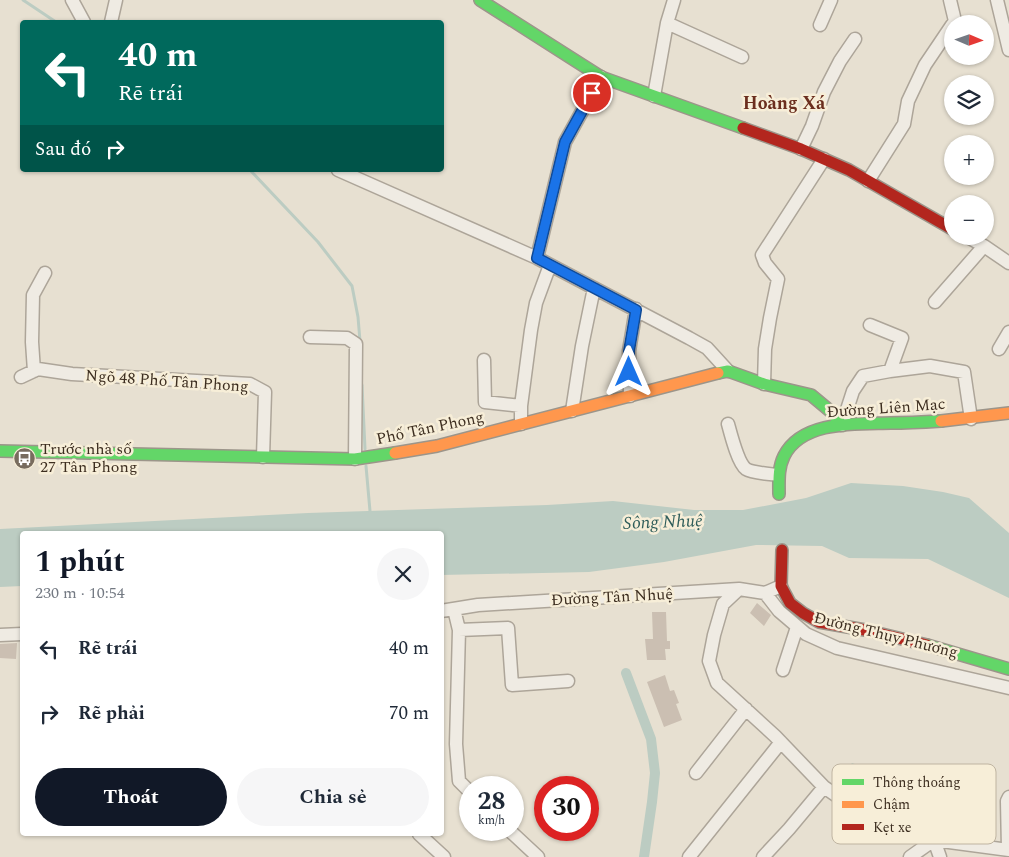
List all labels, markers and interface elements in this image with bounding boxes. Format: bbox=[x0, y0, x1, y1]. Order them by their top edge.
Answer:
north arrow bbox=[944, 15, 994, 65]
map controls bbox=[944, 15, 994, 245]
text: 40 m bbox=[118, 29, 198, 82]
icon: left bbox=[35, 40, 100, 105]
pin bbox=[571, 72, 613, 114]
button: layers bbox=[944, 75, 994, 125]
text: Rẽ trái bbox=[118, 77, 183, 110]
icon: arrive bbox=[578, 79, 606, 107]
district label: Hoàng Xá bbox=[743, 90, 826, 117]
text: Sau đó bbox=[35, 135, 91, 164]
icon: right bbox=[101, 135, 129, 163]
button: + bbox=[944, 135, 994, 185]
button: − bbox=[944, 195, 994, 245]
position arrow bbox=[602, 345, 654, 397]
street label: Ngõ 48 Phố Tân Phong bbox=[85, 363, 249, 399]
street label: Đường Liên Mạc bbox=[826, 392, 946, 424]
street label: Phố Tân Phong bbox=[374, 405, 486, 451]
place label: Trước nhà số 27 Tân Phong bbox=[40, 437, 137, 479]
bus stop icon: Trước nhà số 27 Tân Phong bbox=[12, 446, 36, 470]
water label: Sông Nhuệ bbox=[623, 507, 704, 537]
text: 1 phút bbox=[35, 539, 125, 585]
button: close bbox=[377, 548, 429, 600]
text: 230 m · 10:54 bbox=[35, 581, 125, 605]
street label: Đường Tân Nhuệ bbox=[550, 582, 674, 612]
street label: Đường Thụy Phương bbox=[811, 605, 961, 665]
text: Rẽ trái bbox=[78, 634, 138, 663]
text: 40 m bbox=[389, 634, 429, 663]
icon: left bbox=[35, 635, 63, 663]
text: Rẽ phải bbox=[78, 699, 145, 728]
text: 70 m bbox=[389, 699, 429, 728]
icon: right bbox=[35, 700, 63, 728]
legend bbox=[832, 764, 996, 844]
button: Thoát bbox=[35, 768, 227, 826]
button: Chia sẻ bbox=[237, 768, 429, 826]
text: Thông thoáng bbox=[873, 772, 961, 793]
speed limit sign: 30 bbox=[534, 776, 599, 841]
text: 28 bbox=[477, 783, 506, 821]
text: Chậm bbox=[873, 794, 910, 815]
text: km/h bbox=[478, 811, 505, 830]
text: Kẹt xe bbox=[873, 817, 912, 838]

